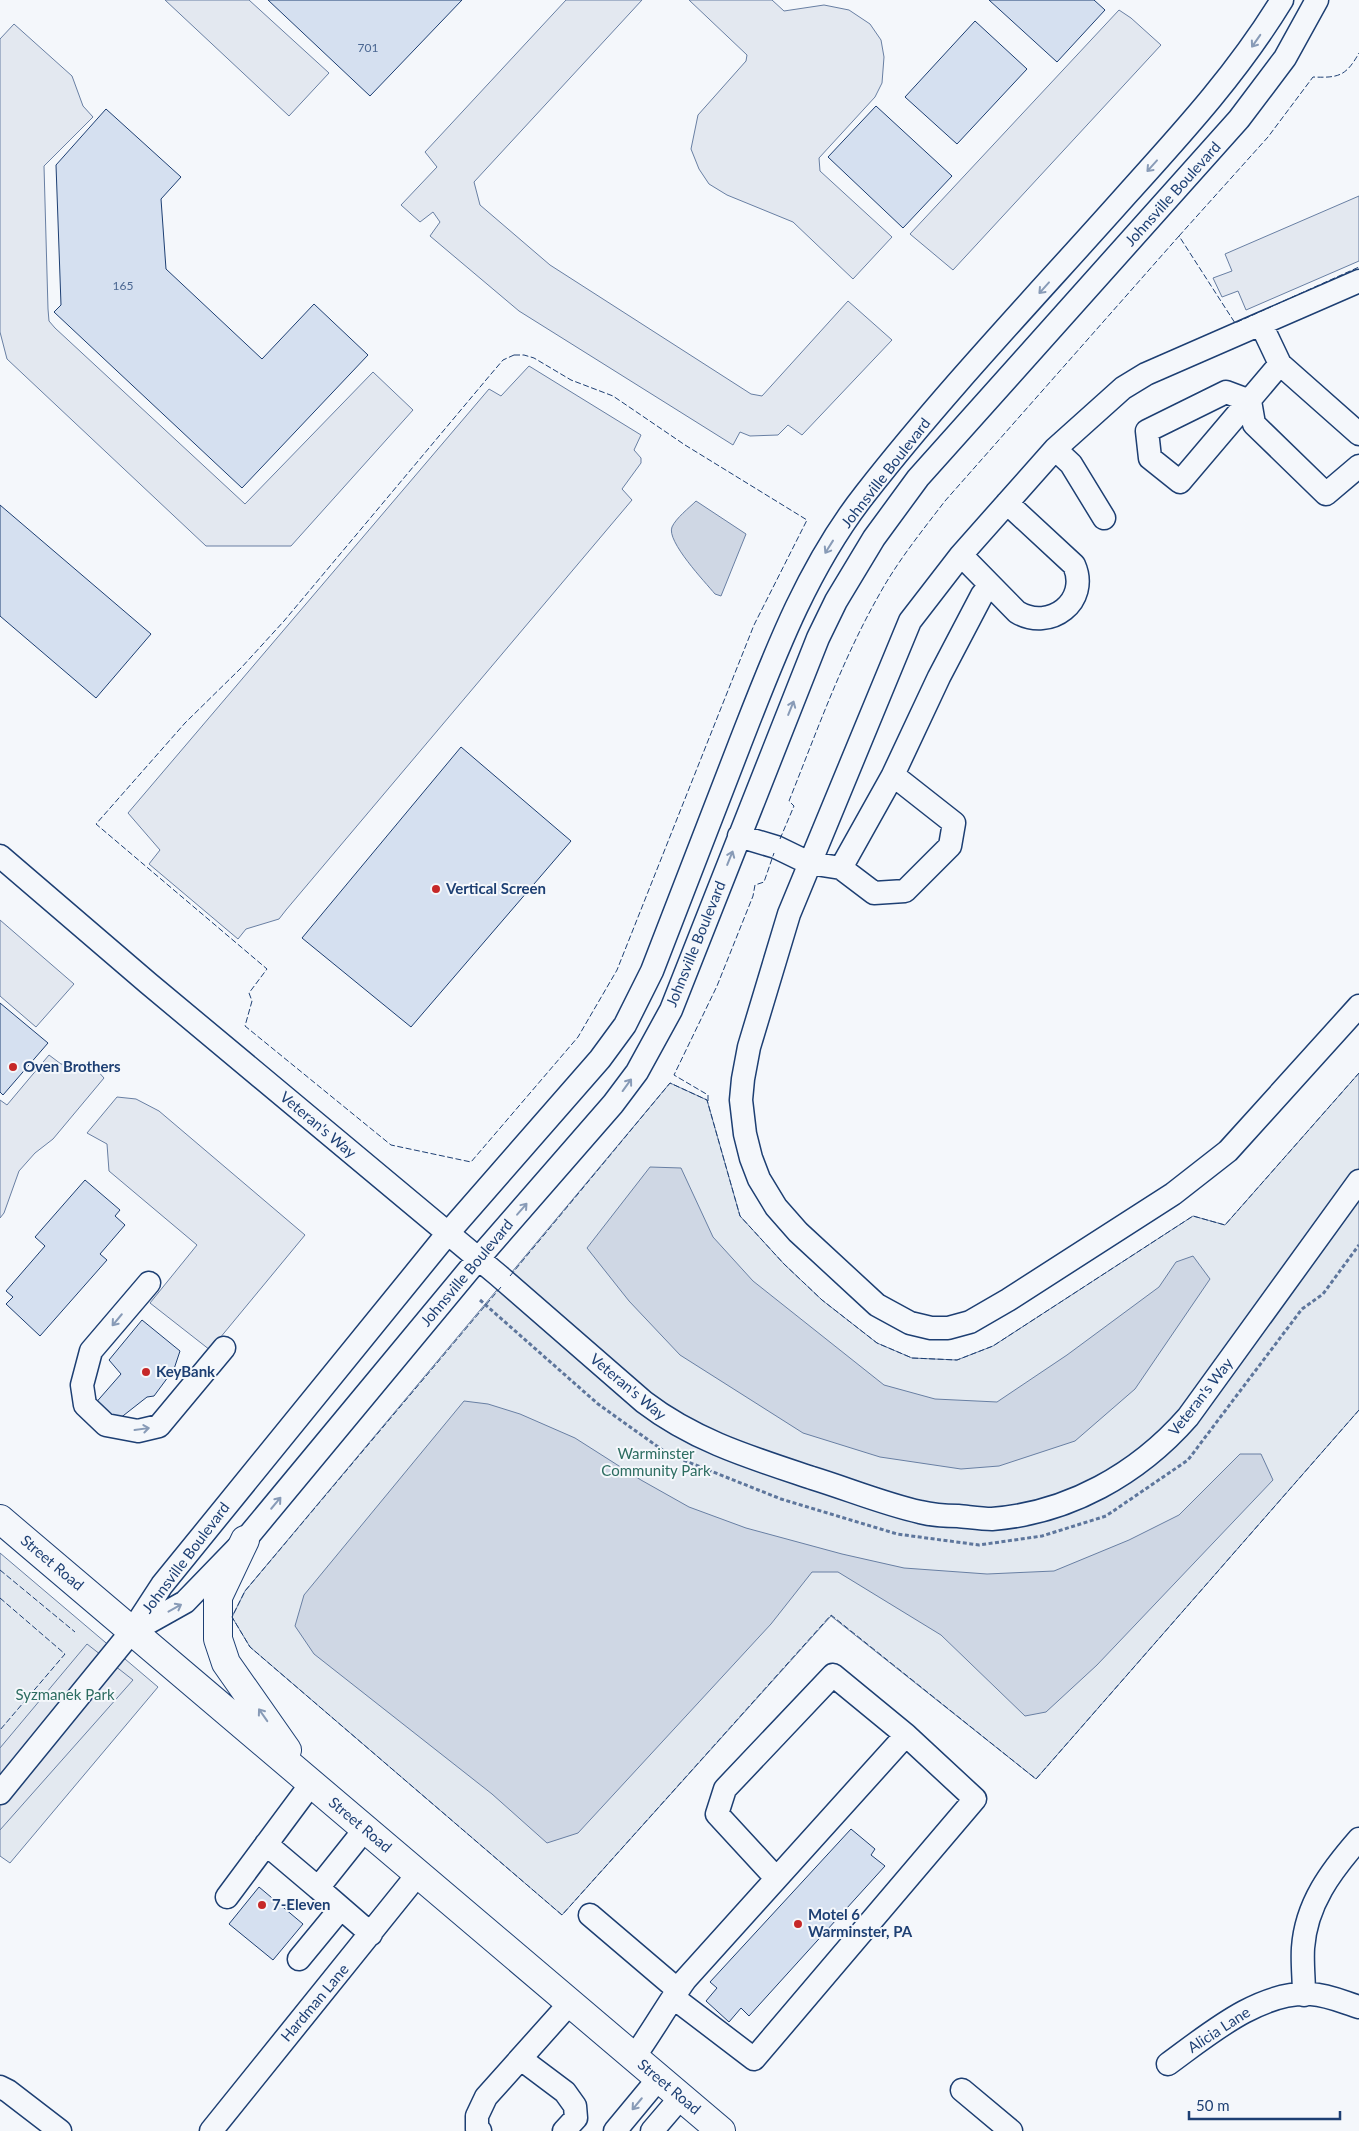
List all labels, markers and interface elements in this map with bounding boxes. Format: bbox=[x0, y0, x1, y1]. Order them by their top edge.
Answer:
one-way arrow bbox=[1250, 34, 1261, 47]
house number: 701 bbox=[358, 40, 378, 55]
street label: Johnsville Boulevard bbox=[1121, 137, 1224, 249]
one-way arrow bbox=[1146, 160, 1158, 173]
house number: 165 bbox=[113, 278, 133, 293]
one-way arrow bbox=[1038, 281, 1050, 294]
street label: Johnsville Boulevard bbox=[837, 414, 934, 531]
one-way arrow bbox=[824, 540, 834, 554]
one-way arrow bbox=[787, 700, 796, 715]
one-way arrow bbox=[727, 851, 736, 866]
street label: Johnsville Boulevard bbox=[662, 878, 729, 1009]
place label: Vertical Screen bbox=[445, 879, 546, 897]
marker: Vertical Screen bbox=[430, 883, 442, 895]
place label: Oven Brothers bbox=[23, 1057, 121, 1075]
marker: Oven Brothers bbox=[7, 1061, 19, 1073]
one-way arrow bbox=[622, 1078, 632, 1092]
street label: Veteran's Way bbox=[277, 1087, 361, 1161]
one-way arrow bbox=[516, 1203, 528, 1216]
street label: Johnsville Boulevard bbox=[416, 1215, 516, 1330]
one-way arrow bbox=[112, 1313, 123, 1326]
street label: Veteran's Way bbox=[587, 1349, 671, 1423]
street label: Veteran's Way bbox=[1164, 1354, 1236, 1439]
place label: KeyBank bbox=[156, 1362, 216, 1380]
marker: KeyBank bbox=[140, 1366, 152, 1378]
one-way arrow bbox=[134, 1424, 150, 1434]
park label: Warminster Community Park bbox=[601, 1444, 711, 1479]
one-way arrow bbox=[271, 1496, 282, 1509]
street label: Johnsville Boulevard bbox=[138, 1498, 233, 1616]
street label: Street Road bbox=[18, 1531, 88, 1594]
one-way arrow bbox=[167, 1603, 182, 1613]
park label: Syzmanek Park bbox=[15, 1685, 115, 1703]
one-way arrow bbox=[258, 1708, 268, 1722]
street label: Street Road bbox=[326, 1793, 396, 1856]
place label: 7-Eleven bbox=[272, 1895, 331, 1913]
marker: 7-Eleven bbox=[256, 1899, 268, 1911]
place label: Motel 6 Warminster, PA bbox=[808, 1905, 913, 1940]
marker: Motel 6 Warminster, PA bbox=[792, 1918, 804, 1930]
street label: Hardman Lane bbox=[277, 1960, 352, 2045]
street label: Alicia Lane bbox=[1184, 2002, 1253, 2056]
street label: Street Road bbox=[635, 2055, 705, 2118]
scale bar bbox=[1189, 2088, 1340, 2120]
text: 50 m bbox=[1196, 2096, 1230, 2114]
one-way arrow bbox=[631, 2098, 642, 2111]

